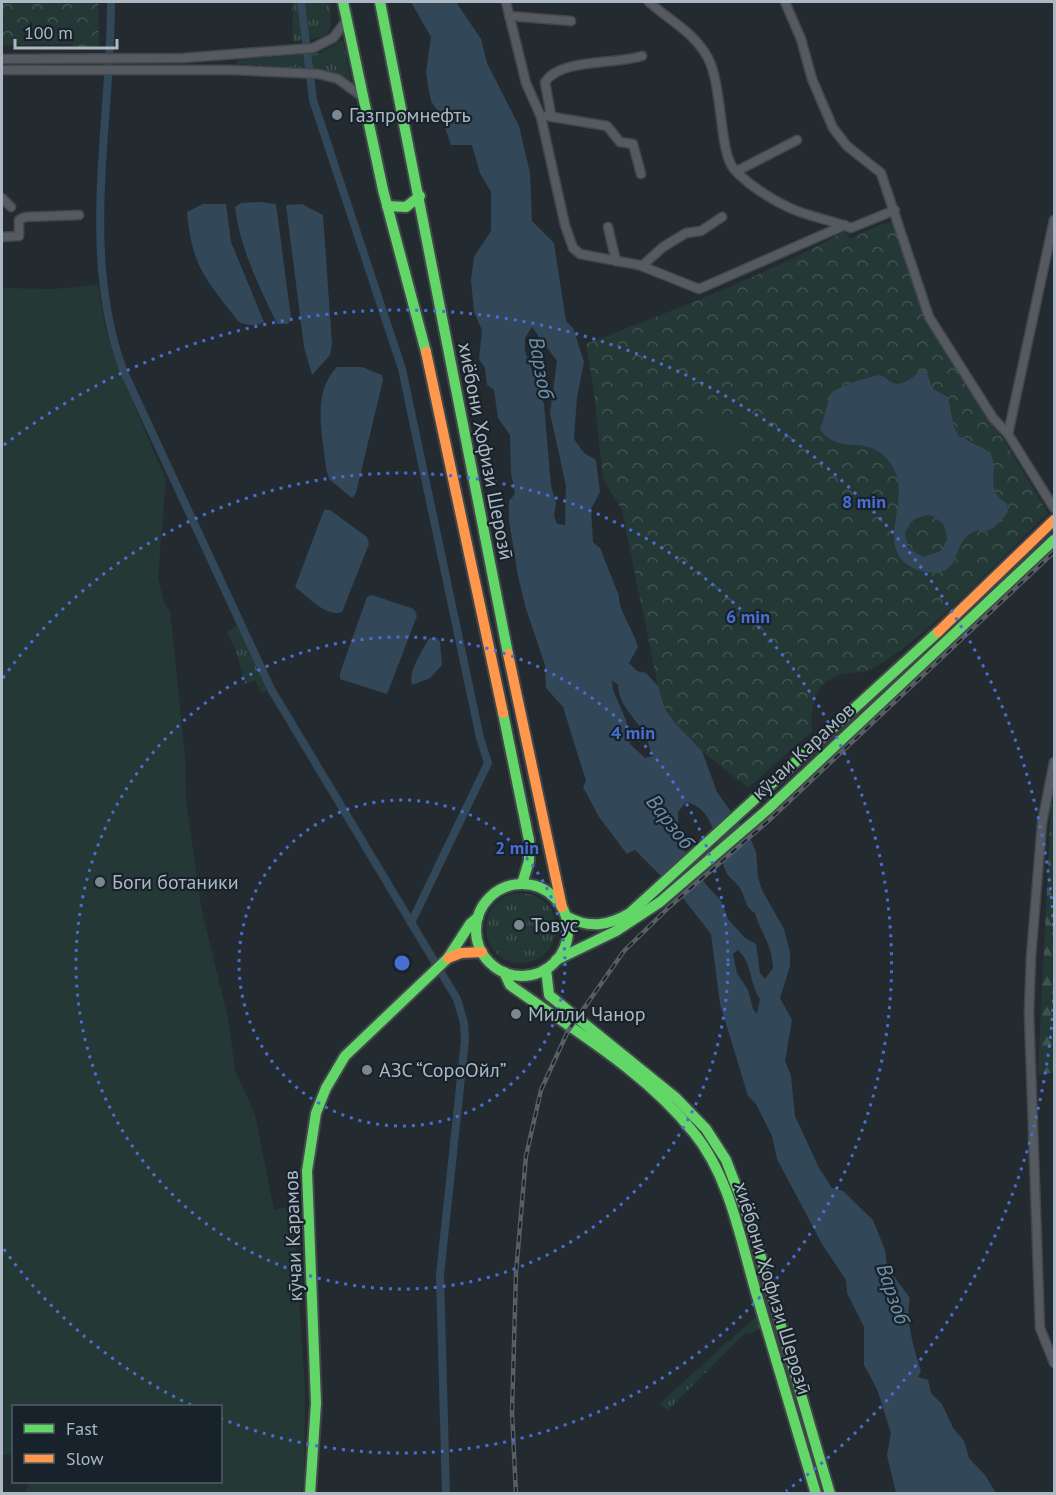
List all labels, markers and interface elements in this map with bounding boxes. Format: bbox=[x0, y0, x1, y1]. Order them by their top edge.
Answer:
scale bar bbox=[15, 12, 117, 50]
text: 100 m bbox=[24, 21, 73, 44]
place label: Газпромнефть bbox=[349, 102, 471, 128]
marker: Газпромнефть bbox=[330, 108, 344, 122]
water label: Варзоб bbox=[523, 335, 560, 402]
street label: хиёбони Ҳофизи Шерозӣ bbox=[452, 340, 520, 562]
text: 8 min bbox=[842, 490, 886, 513]
text: 6 min bbox=[726, 605, 770, 628]
street label: кӯчаи Карамов bbox=[746, 697, 860, 805]
text: 4 min bbox=[611, 721, 655, 744]
water label: Варзоб bbox=[641, 789, 701, 856]
text: 2 min bbox=[495, 836, 539, 859]
place label: Боги ботаники bbox=[112, 869, 239, 895]
marker: Боги ботаники bbox=[93, 875, 107, 889]
place label: Товус bbox=[531, 912, 578, 938]
marker: Товус bbox=[512, 918, 526, 932]
centre of rings bbox=[392, 953, 412, 973]
place label: Милли Чанор bbox=[528, 1001, 645, 1027]
marker: Милли Чанор bbox=[509, 1007, 523, 1021]
place label: АЗС “СороОйл” bbox=[379, 1057, 507, 1083]
marker: АЗС “СороОйл” bbox=[360, 1063, 374, 1077]
street label: кӯчаи Карамов bbox=[278, 1170, 308, 1302]
street label: хиёбони Ҳофизи Шерозӣ bbox=[728, 1178, 818, 1398]
water label: Варзоб bbox=[871, 1260, 917, 1329]
legend bbox=[12, 1405, 222, 1483]
text: Fast bbox=[66, 1417, 98, 1440]
text: Slow bbox=[66, 1447, 104, 1470]

